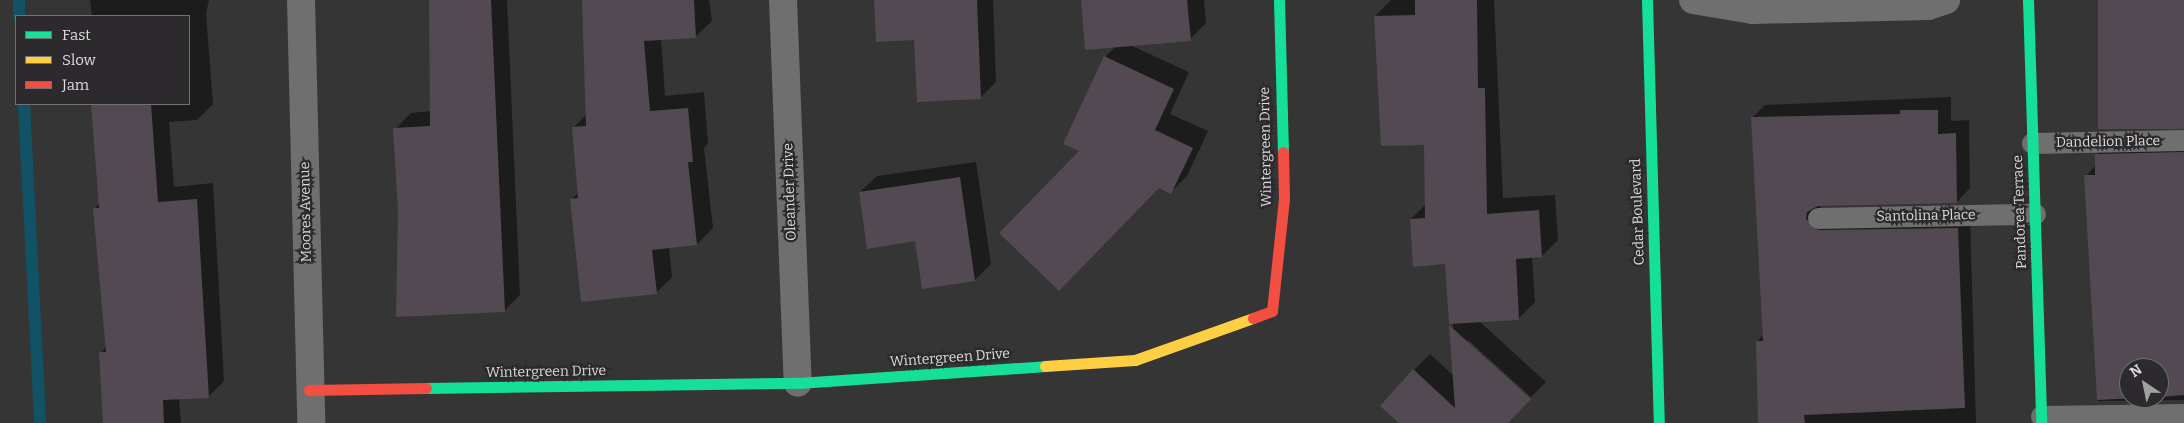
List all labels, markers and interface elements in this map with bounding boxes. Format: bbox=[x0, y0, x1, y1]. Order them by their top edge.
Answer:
legend bbox=[15, 15, 190, 105]
text: Fast bbox=[62, 26, 91, 44]
text: Slow bbox=[62, 51, 96, 69]
text: Jam bbox=[62, 76, 89, 94]
street label: Wintergreen Drive bbox=[1257, 87, 1275, 207]
street label: Dandelion Place bbox=[2056, 133, 2160, 151]
street label: Oleander Drive bbox=[780, 143, 800, 241]
street label: Pandorea Terrace bbox=[2010, 155, 2030, 269]
street label: Cedar Boulevard bbox=[1628, 158, 1648, 266]
street label: Moores Avenue bbox=[297, 162, 315, 262]
street label: Santolina Place bbox=[1876, 207, 1976, 225]
street label: Wintergreen Drive bbox=[889, 345, 1011, 371]
north arrow bbox=[2119, 358, 2169, 408]
text: N bbox=[2127, 361, 2145, 381]
street label: Wintergreen Drive bbox=[486, 363, 606, 381]

